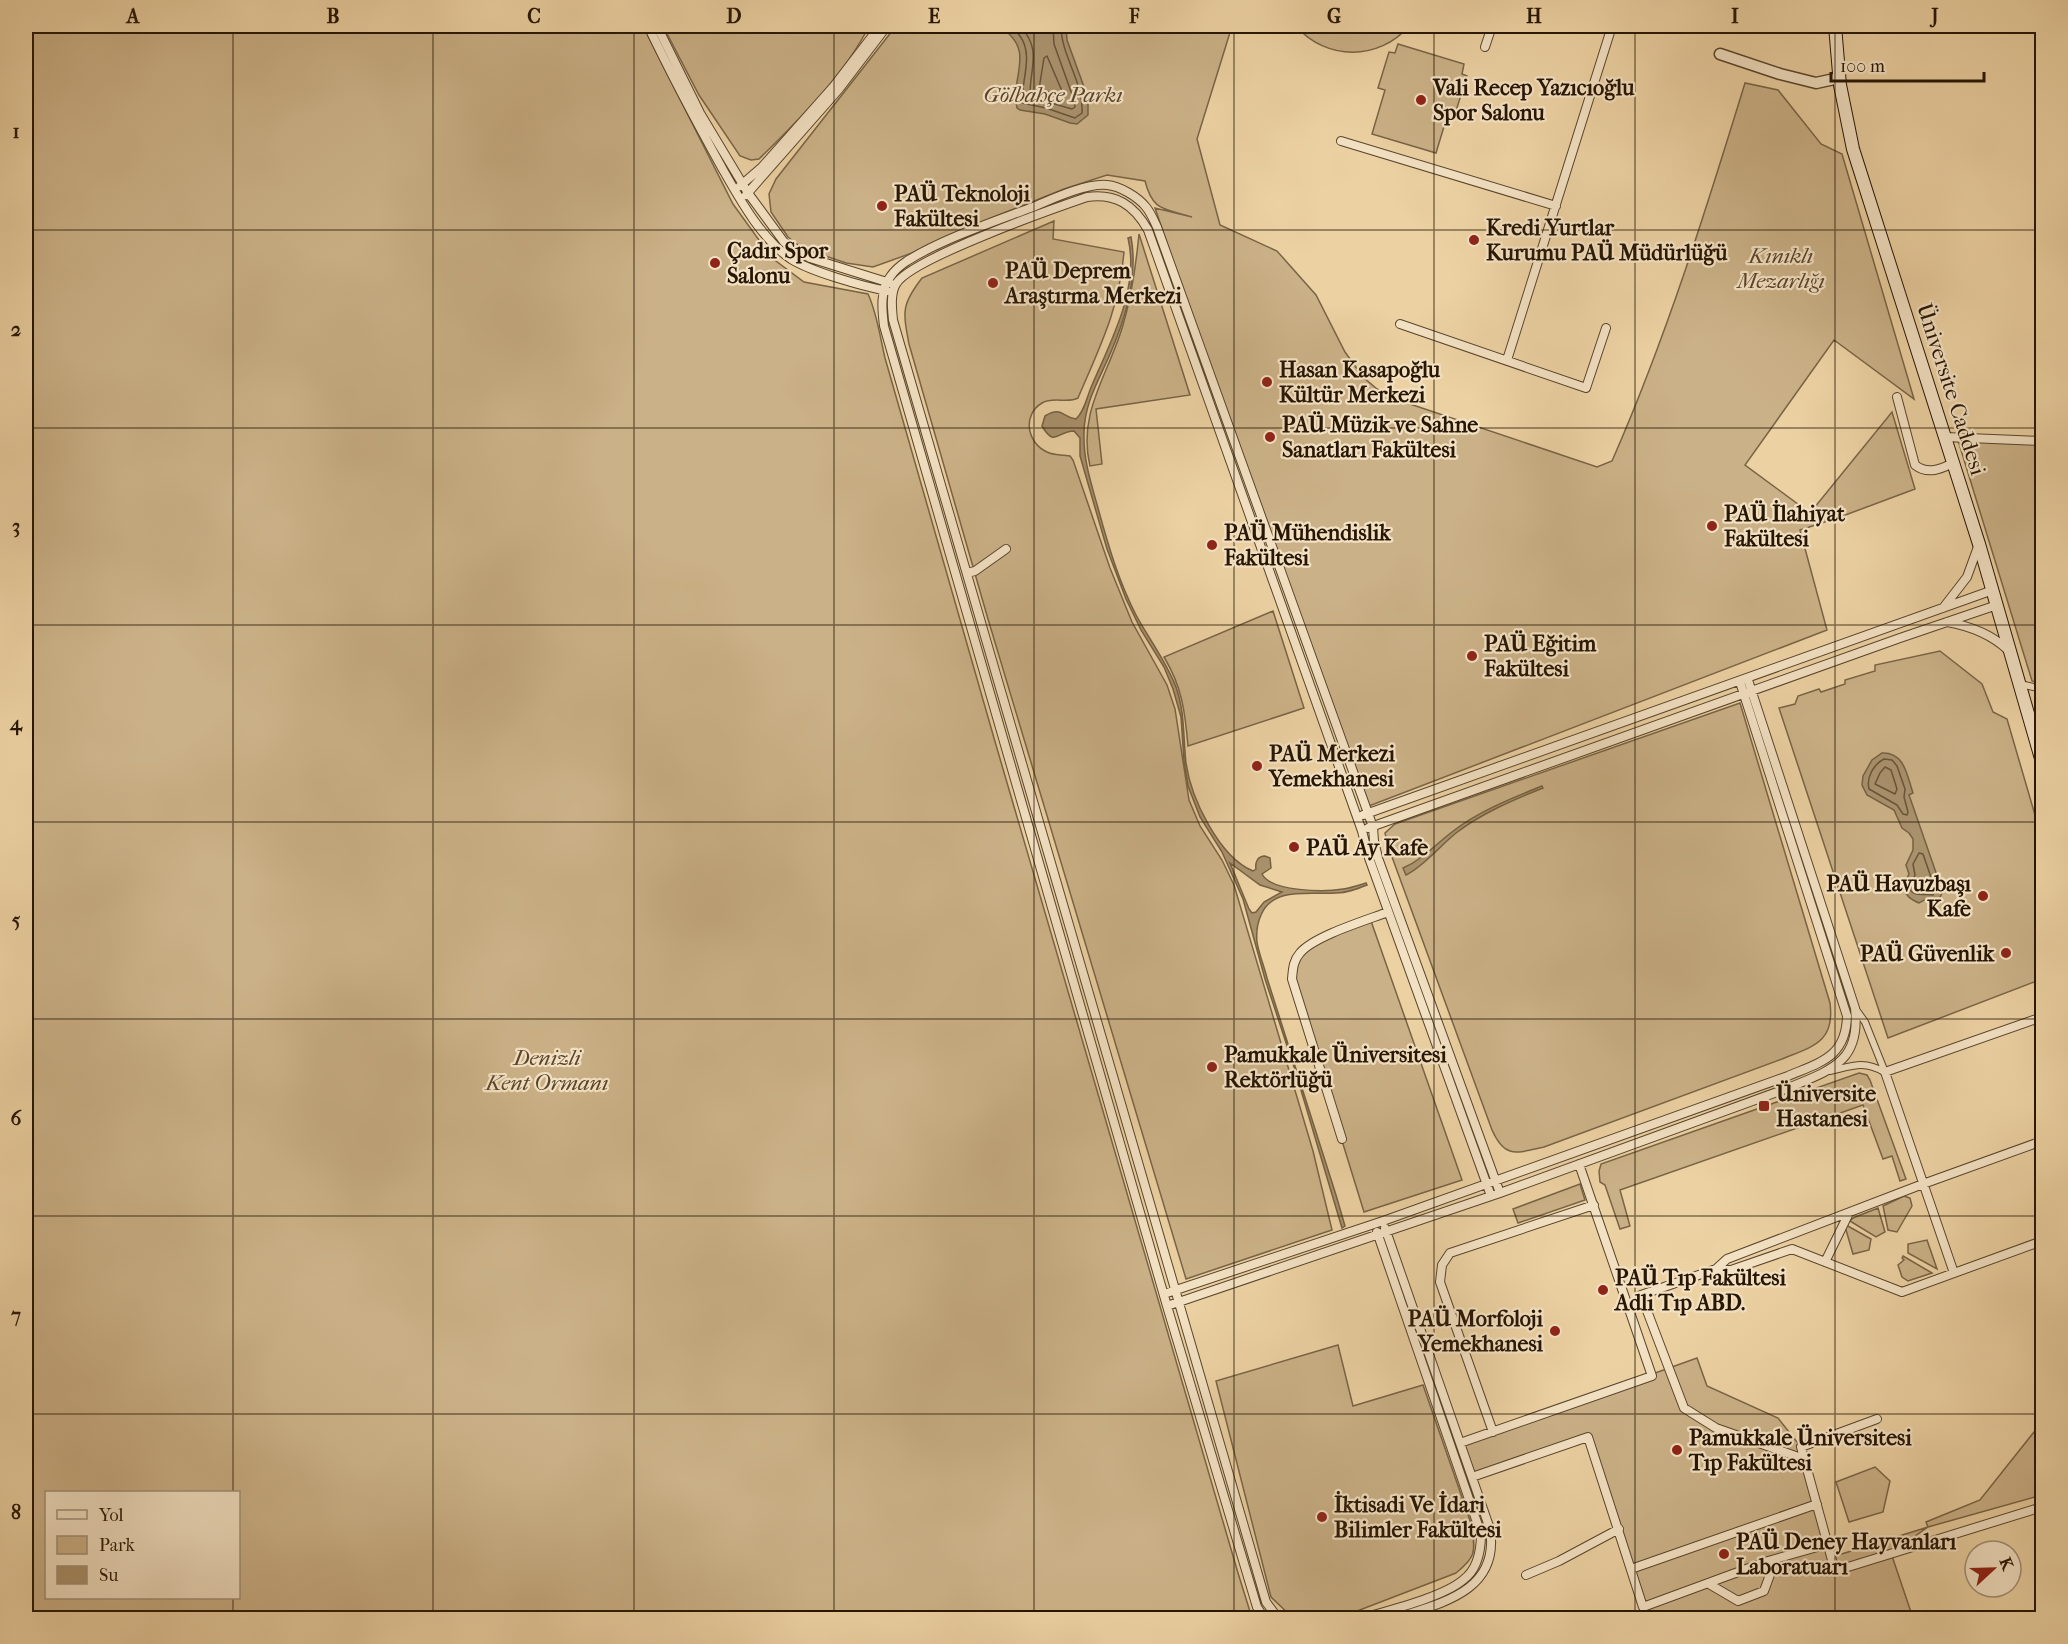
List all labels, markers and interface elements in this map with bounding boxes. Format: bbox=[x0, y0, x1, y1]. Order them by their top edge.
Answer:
text: A bbox=[125, 5, 141, 28]
text: B bbox=[326, 5, 340, 28]
text: C bbox=[527, 5, 541, 28]
text: D bbox=[726, 5, 742, 28]
text: E bbox=[928, 5, 940, 28]
text: F bbox=[1128, 5, 1140, 28]
text: G bbox=[1327, 5, 1341, 28]
text: H bbox=[1526, 5, 1542, 28]
text: I bbox=[1731, 5, 1739, 28]
text: J bbox=[1929, 5, 1939, 28]
scale bar bbox=[1831, 45, 1984, 83]
text: 100 m bbox=[1840, 56, 1885, 77]
place label: Vali Recep Yazıcıoğlu Spor Salonu bbox=[1432, 75, 1635, 126]
park label: Gölbahçe Parkı bbox=[983, 82, 1123, 108]
marker: Vali Recep Yazıcıoğlu Spor Salonu bbox=[1414, 93, 1428, 107]
text: 1 bbox=[12, 120, 20, 143]
place label: PAÜ Teknoloji Fakültesi bbox=[893, 180, 1030, 232]
marker: PAÜ Teknoloji Fakültesi bbox=[875, 199, 889, 213]
place label: Kredi Yurtlar Kurumu PAÜ Müdürlüğü bbox=[1486, 215, 1728, 266]
marker: Kredi Yurtlar Kurumu PAÜ Müdürlüğü bbox=[1467, 233, 1481, 247]
place label: Çadır Spor Salonu bbox=[727, 238, 829, 289]
park label: Kınıklı Mezarlığı bbox=[1735, 243, 1825, 294]
marker: Çadır Spor Salonu bbox=[708, 256, 722, 270]
place label: PAÜ Deprem Araştırma Merkezi bbox=[1003, 257, 1182, 309]
marker: PAÜ Deprem Araştırma Merkezi bbox=[986, 276, 1000, 290]
street label: Üniversite Caddesi bbox=[1911, 300, 1992, 479]
text: 2 bbox=[11, 318, 21, 341]
place label: Hasan Kasapoğlu Kültür Merkezi bbox=[1279, 357, 1441, 408]
marker: Hasan Kasapoğlu Kültür Merkezi bbox=[1260, 375, 1274, 389]
place label: PAÜ Müzik ve Sahne Sanatları Fakültesi bbox=[1282, 411, 1478, 463]
marker: PAÜ Müzik ve Sahne Sanatları Fakültesi bbox=[1263, 430, 1277, 444]
place label: PAÜ İlahiyat Fakültesi bbox=[1723, 499, 1846, 552]
text: 3 bbox=[12, 515, 20, 538]
place label: PAÜ Mühendislik Fakültesi bbox=[1223, 519, 1391, 571]
marker: PAÜ İlahiyat Fakültesi bbox=[1705, 519, 1719, 533]
marker: PAÜ Mühendislik Fakültesi bbox=[1205, 538, 1219, 552]
place label: PAÜ Eğitim Fakültesi bbox=[1483, 630, 1597, 682]
marker: PAÜ Eğitim Fakültesi bbox=[1465, 649, 1479, 663]
text: 4 bbox=[9, 712, 23, 736]
place label: PAÜ Merkezi Yemekhanesi bbox=[1268, 740, 1396, 792]
marker: PAÜ Merkezi Yemekhanesi bbox=[1250, 759, 1264, 773]
place label: PAÜ Ay Kafe bbox=[1306, 834, 1428, 861]
marker: PAÜ Ay Kafe bbox=[1287, 840, 1301, 854]
place label: PAÜ Havuzbaşı Kafe bbox=[1826, 870, 1972, 922]
marker: PAÜ Havuzbaşı Kafe bbox=[1976, 889, 1990, 903]
text: 5 bbox=[12, 909, 21, 932]
place label: PAÜ Güvenlik bbox=[1860, 940, 1995, 967]
marker: PAÜ Güvenlik bbox=[1999, 946, 2013, 960]
place label: Pamukkale Üniversitesi Rektörlüğü bbox=[1224, 1041, 1447, 1093]
park label: Denizli Kent Ormanı bbox=[484, 1045, 608, 1096]
marker: Pamukkale Üniversitesi Rektörlüğü bbox=[1205, 1060, 1219, 1074]
place label: Üniversite Hastanesi bbox=[1775, 1080, 1876, 1132]
marker: Üniversite Hastanesi bbox=[1757, 1099, 1771, 1113]
text: 6 bbox=[11, 1107, 23, 1130]
place label: PAÜ Tıp Fakültesi Adli Tıp ABD. bbox=[1613, 1264, 1786, 1316]
marker: PAÜ Tıp Fakültesi Adli Tıp ABD. bbox=[1596, 1283, 1610, 1297]
text: 7 bbox=[10, 1304, 21, 1327]
place label: PAÜ Morfoloji Yemekhanesi bbox=[1408, 1305, 1544, 1357]
marker: PAÜ Morfoloji Yemekhanesi bbox=[1548, 1324, 1562, 1338]
place label: Pamukkale Üniversitesi Tıp Fakültesi bbox=[1688, 1424, 1912, 1476]
marker: Pamukkale Üniversitesi Tıp Fakültesi bbox=[1670, 1443, 1684, 1457]
place label: İktisadi Ve İdari Bilimler Fakültesi bbox=[1334, 1490, 1502, 1543]
legend bbox=[45, 1491, 240, 1599]
text: 8 bbox=[11, 1501, 21, 1524]
text: Yol bbox=[98, 1505, 124, 1526]
marker: İktisadi Ve İdari Bilimler Fakültesi bbox=[1315, 1510, 1329, 1524]
place label: PAÜ Deney Hayvanları Laboratuarı bbox=[1736, 1528, 1957, 1580]
text: Park bbox=[99, 1535, 136, 1556]
north arrow bbox=[1963, 1539, 2023, 1599]
marker: PAÜ Deney Hayvanları Laboratuarı bbox=[1717, 1547, 1731, 1561]
text: K bbox=[1995, 1555, 2018, 1574]
text: Su bbox=[99, 1565, 118, 1586]

